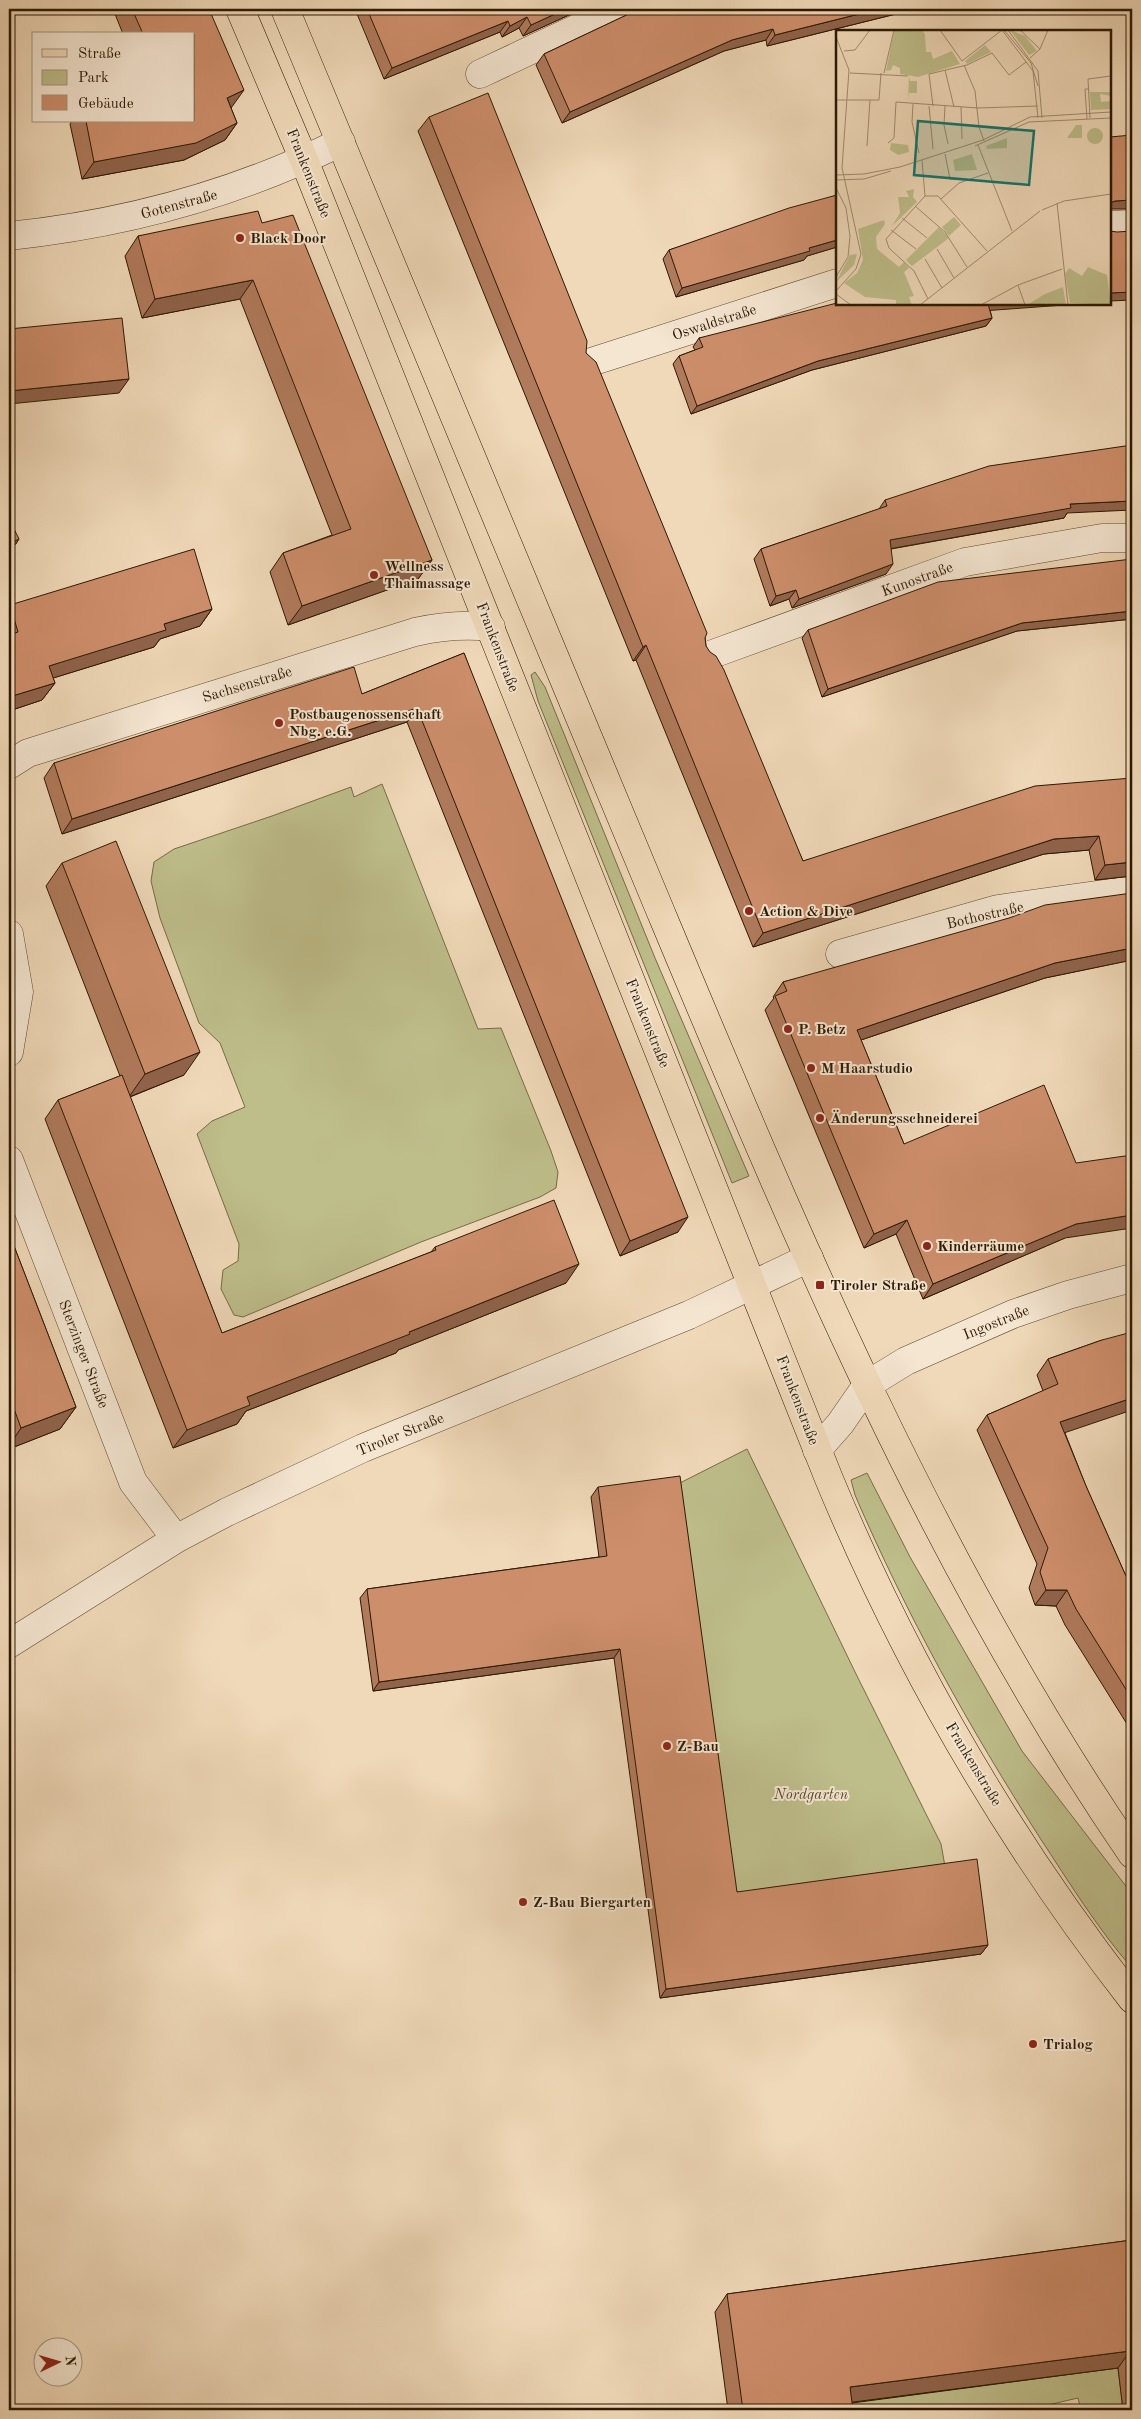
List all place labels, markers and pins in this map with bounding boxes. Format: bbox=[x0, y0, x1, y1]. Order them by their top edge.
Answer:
marker: Black Door bbox=[234, 232, 246, 244]
place label: Black Door bbox=[250, 232, 326, 247]
place label: Wellness Thaimassage bbox=[384, 560, 471, 592]
marker: Wellness Thaimassage bbox=[368, 569, 380, 581]
place label: Postbaugenossenschaft Nbg. e.G. bbox=[289, 708, 442, 740]
marker: Postbaugenossenschaft Nbg. e.G. bbox=[273, 717, 285, 729]
marker: Action & Dive bbox=[743, 905, 755, 917]
place label: Action & Dive bbox=[759, 905, 853, 920]
marker: P. Betz bbox=[782, 1023, 794, 1035]
place label: P. Betz bbox=[798, 1023, 846, 1038]
marker: M Haarstudio bbox=[805, 1062, 817, 1074]
place label: M Haarstudio bbox=[821, 1062, 913, 1077]
place label: Änderungsschneiderei bbox=[830, 1110, 978, 1127]
marker: Änderungsschneiderei bbox=[814, 1112, 826, 1124]
marker: Kinderräume bbox=[921, 1240, 933, 1252]
place label: Kinderräume bbox=[937, 1240, 1024, 1255]
marker: Tiroler Straße bbox=[814, 1279, 826, 1291]
place label: Tiroler Straße bbox=[830, 1279, 926, 1294]
marker: Z-Bau bbox=[661, 1740, 673, 1752]
place label: Z-Bau bbox=[677, 1740, 719, 1755]
marker: Z-Bau Biergarten bbox=[517, 1896, 529, 1908]
place label: Z-Bau Biergarten bbox=[533, 1896, 651, 1911]
marker: Trialog bbox=[1027, 2038, 1039, 2050]
place label: Trialog bbox=[1043, 2038, 1093, 2053]

